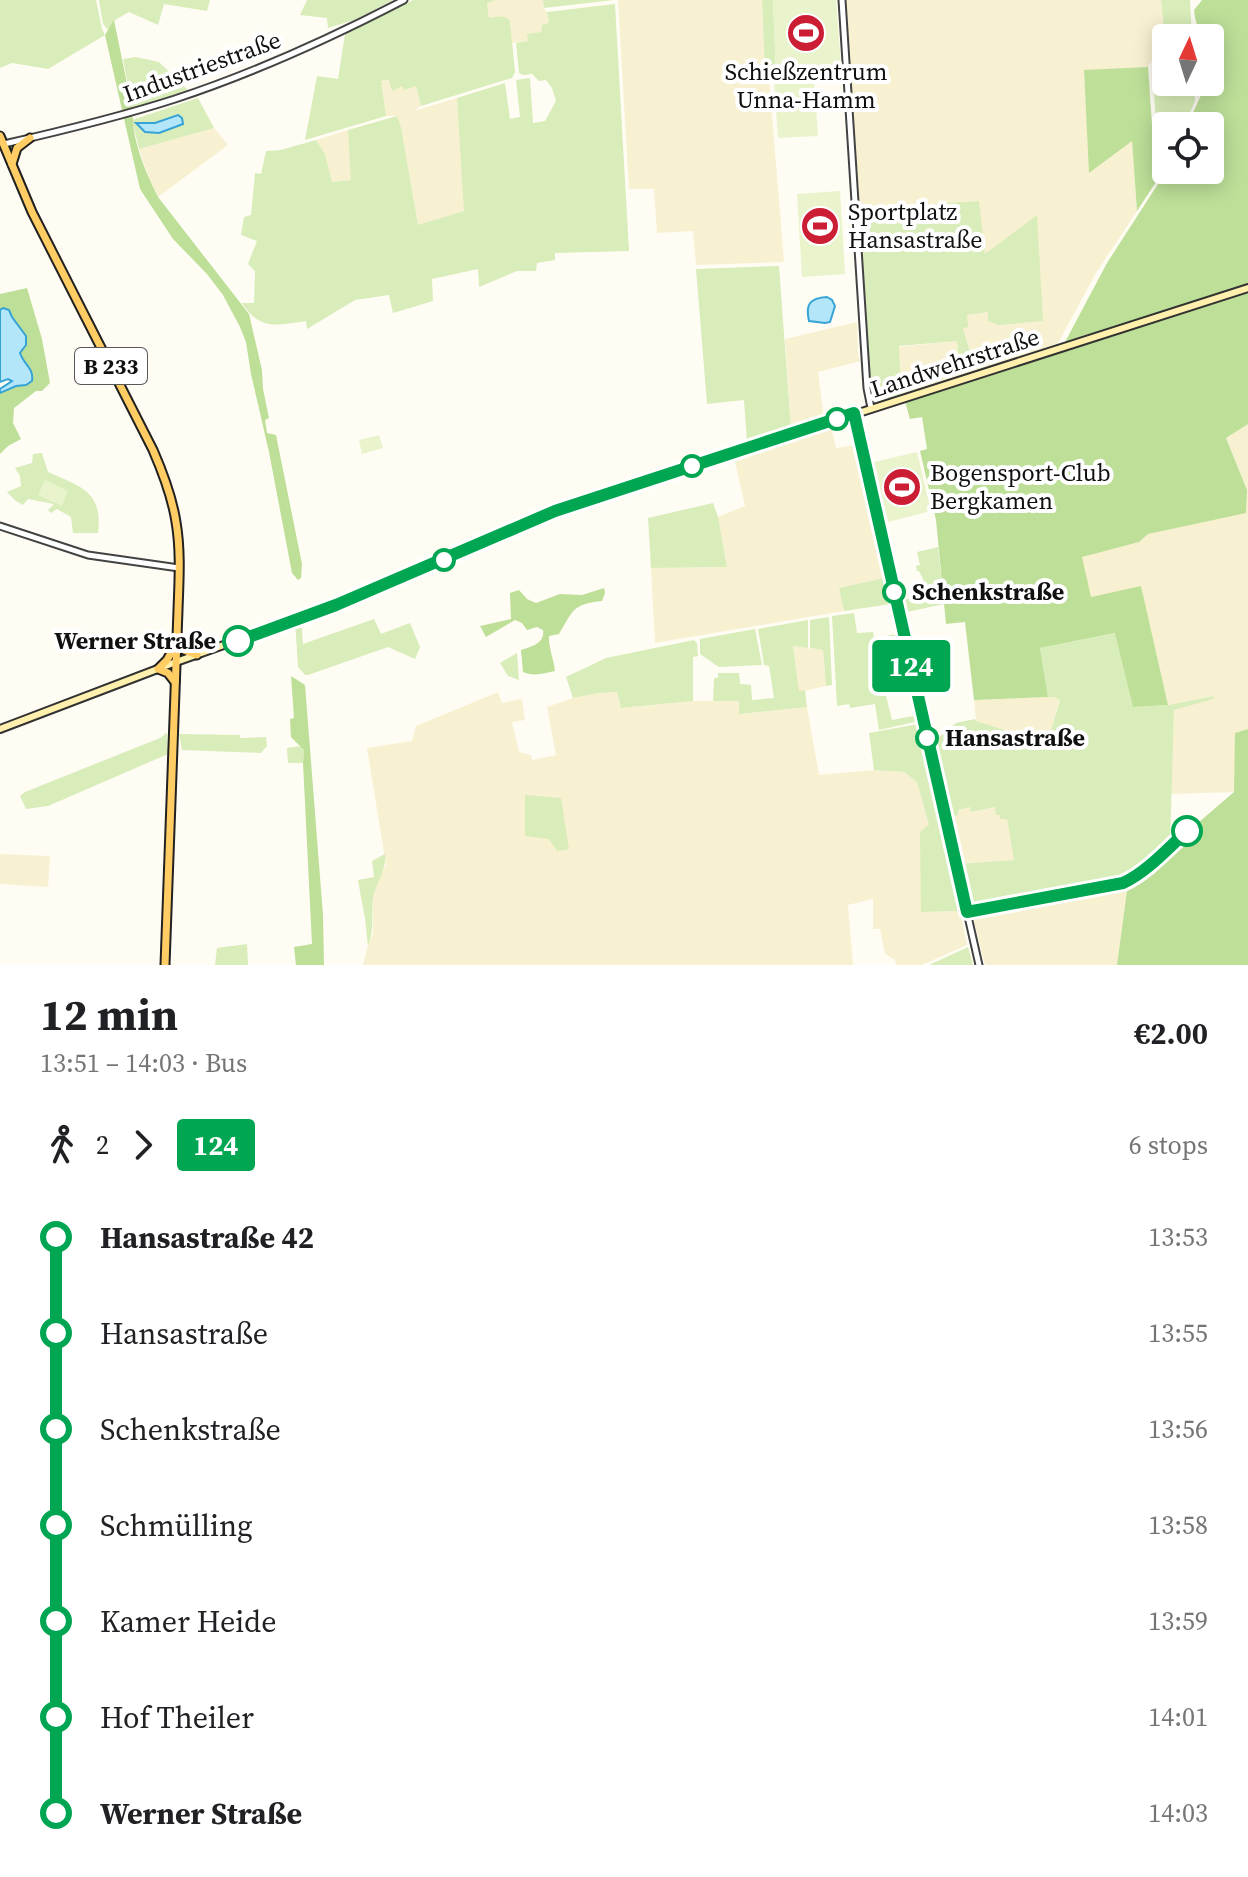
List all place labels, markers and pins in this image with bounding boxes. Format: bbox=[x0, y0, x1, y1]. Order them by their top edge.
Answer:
sports icon: Schießzentrum Unna-Hamm bbox=[785, 12, 827, 54]
place label: Schießzentrum Unna-Hamm bbox=[725, 55, 887, 116]
place label: Sportplatz Hansastraße bbox=[848, 195, 982, 256]
sports icon: Sportplatz Hansastraße bbox=[799, 205, 841, 247]
unlabelled marker bbox=[826, 408, 848, 430]
unlabelled marker bbox=[681, 455, 703, 477]
place label: Bogensport-Club Bergkamen bbox=[930, 456, 1111, 517]
sports icon: Bogensport-Club Bergkamen bbox=[881, 466, 923, 508]
unlabelled marker bbox=[433, 549, 455, 571]
place label: Schenkstraße bbox=[912, 575, 1064, 608]
marker: Schenkstraße bbox=[883, 581, 905, 603]
place label: Werner Straße bbox=[54, 624, 216, 657]
marker: Werner Straße bbox=[223, 626, 253, 656]
place label: Hansastraße bbox=[945, 721, 1085, 754]
marker: Hansastraße bbox=[916, 727, 938, 749]
unlabelled marker bbox=[1172, 816, 1202, 846]

